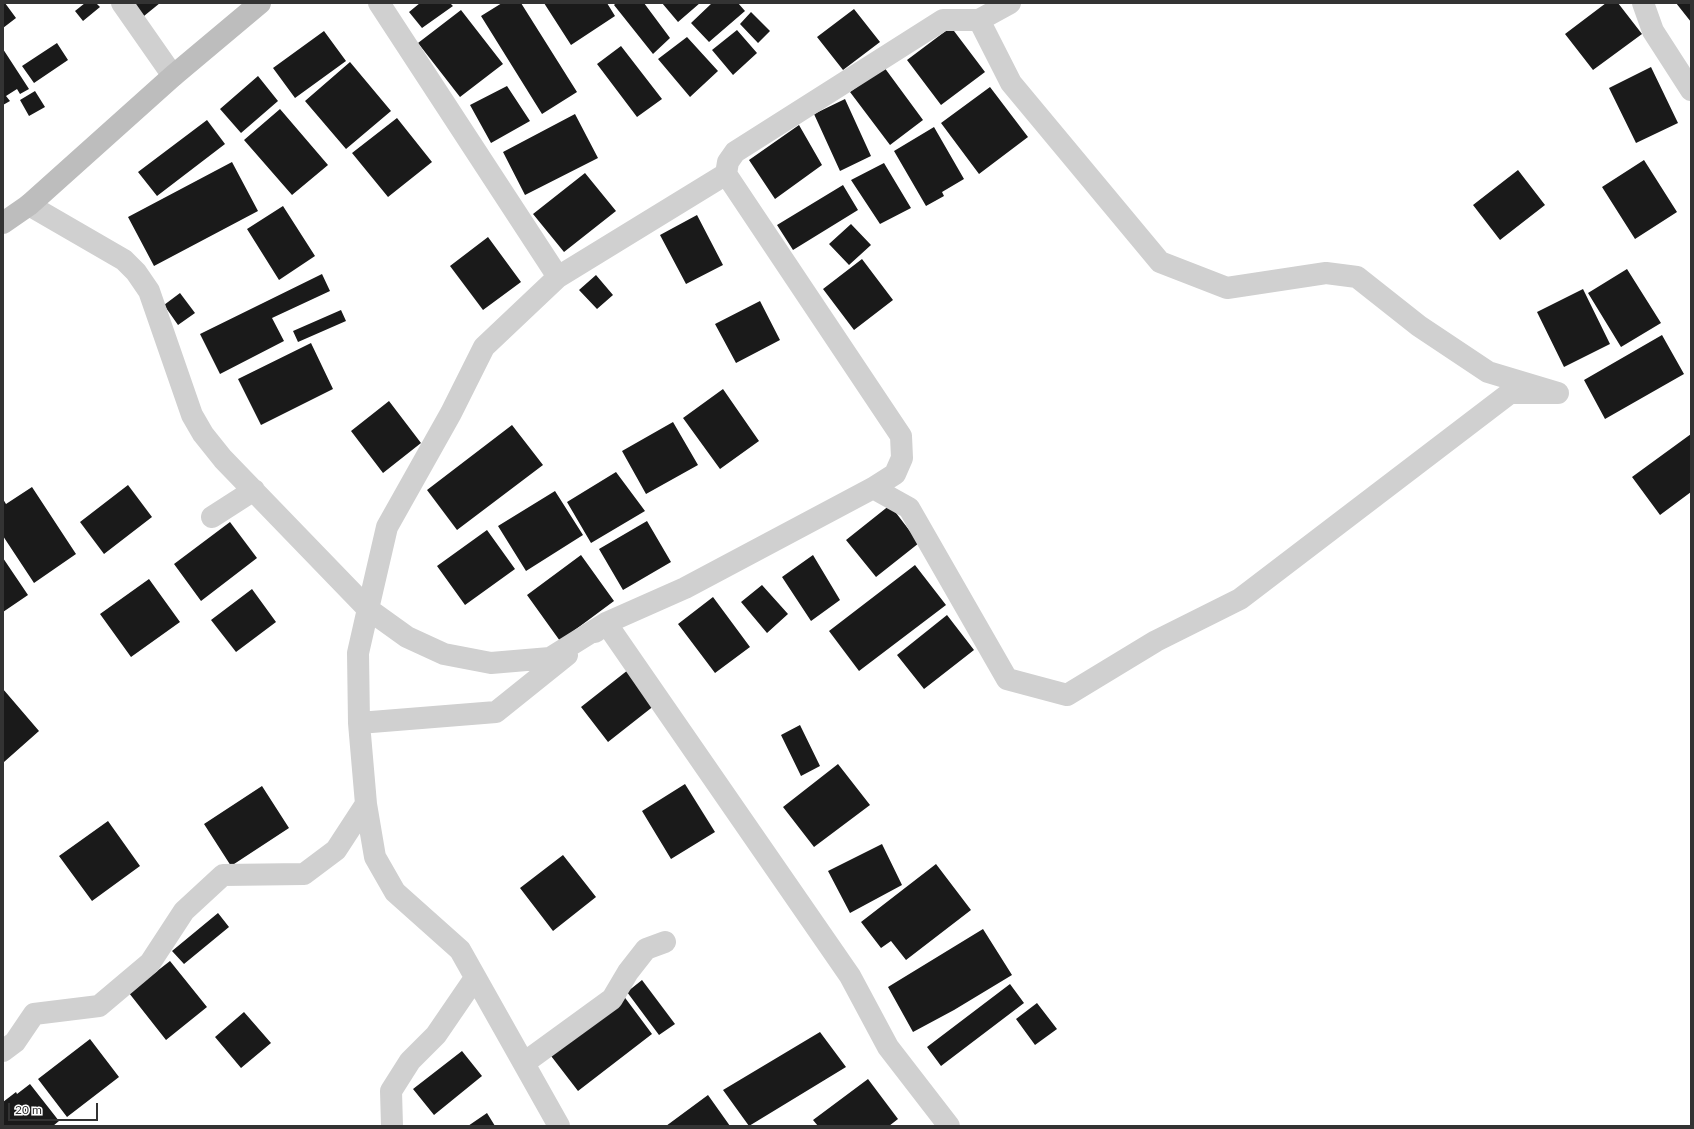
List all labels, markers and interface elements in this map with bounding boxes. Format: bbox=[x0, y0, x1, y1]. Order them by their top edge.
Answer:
scale bar bbox=[10, 1095, 100, 1121]
text: 20 m bbox=[15, 1102, 42, 1117]

